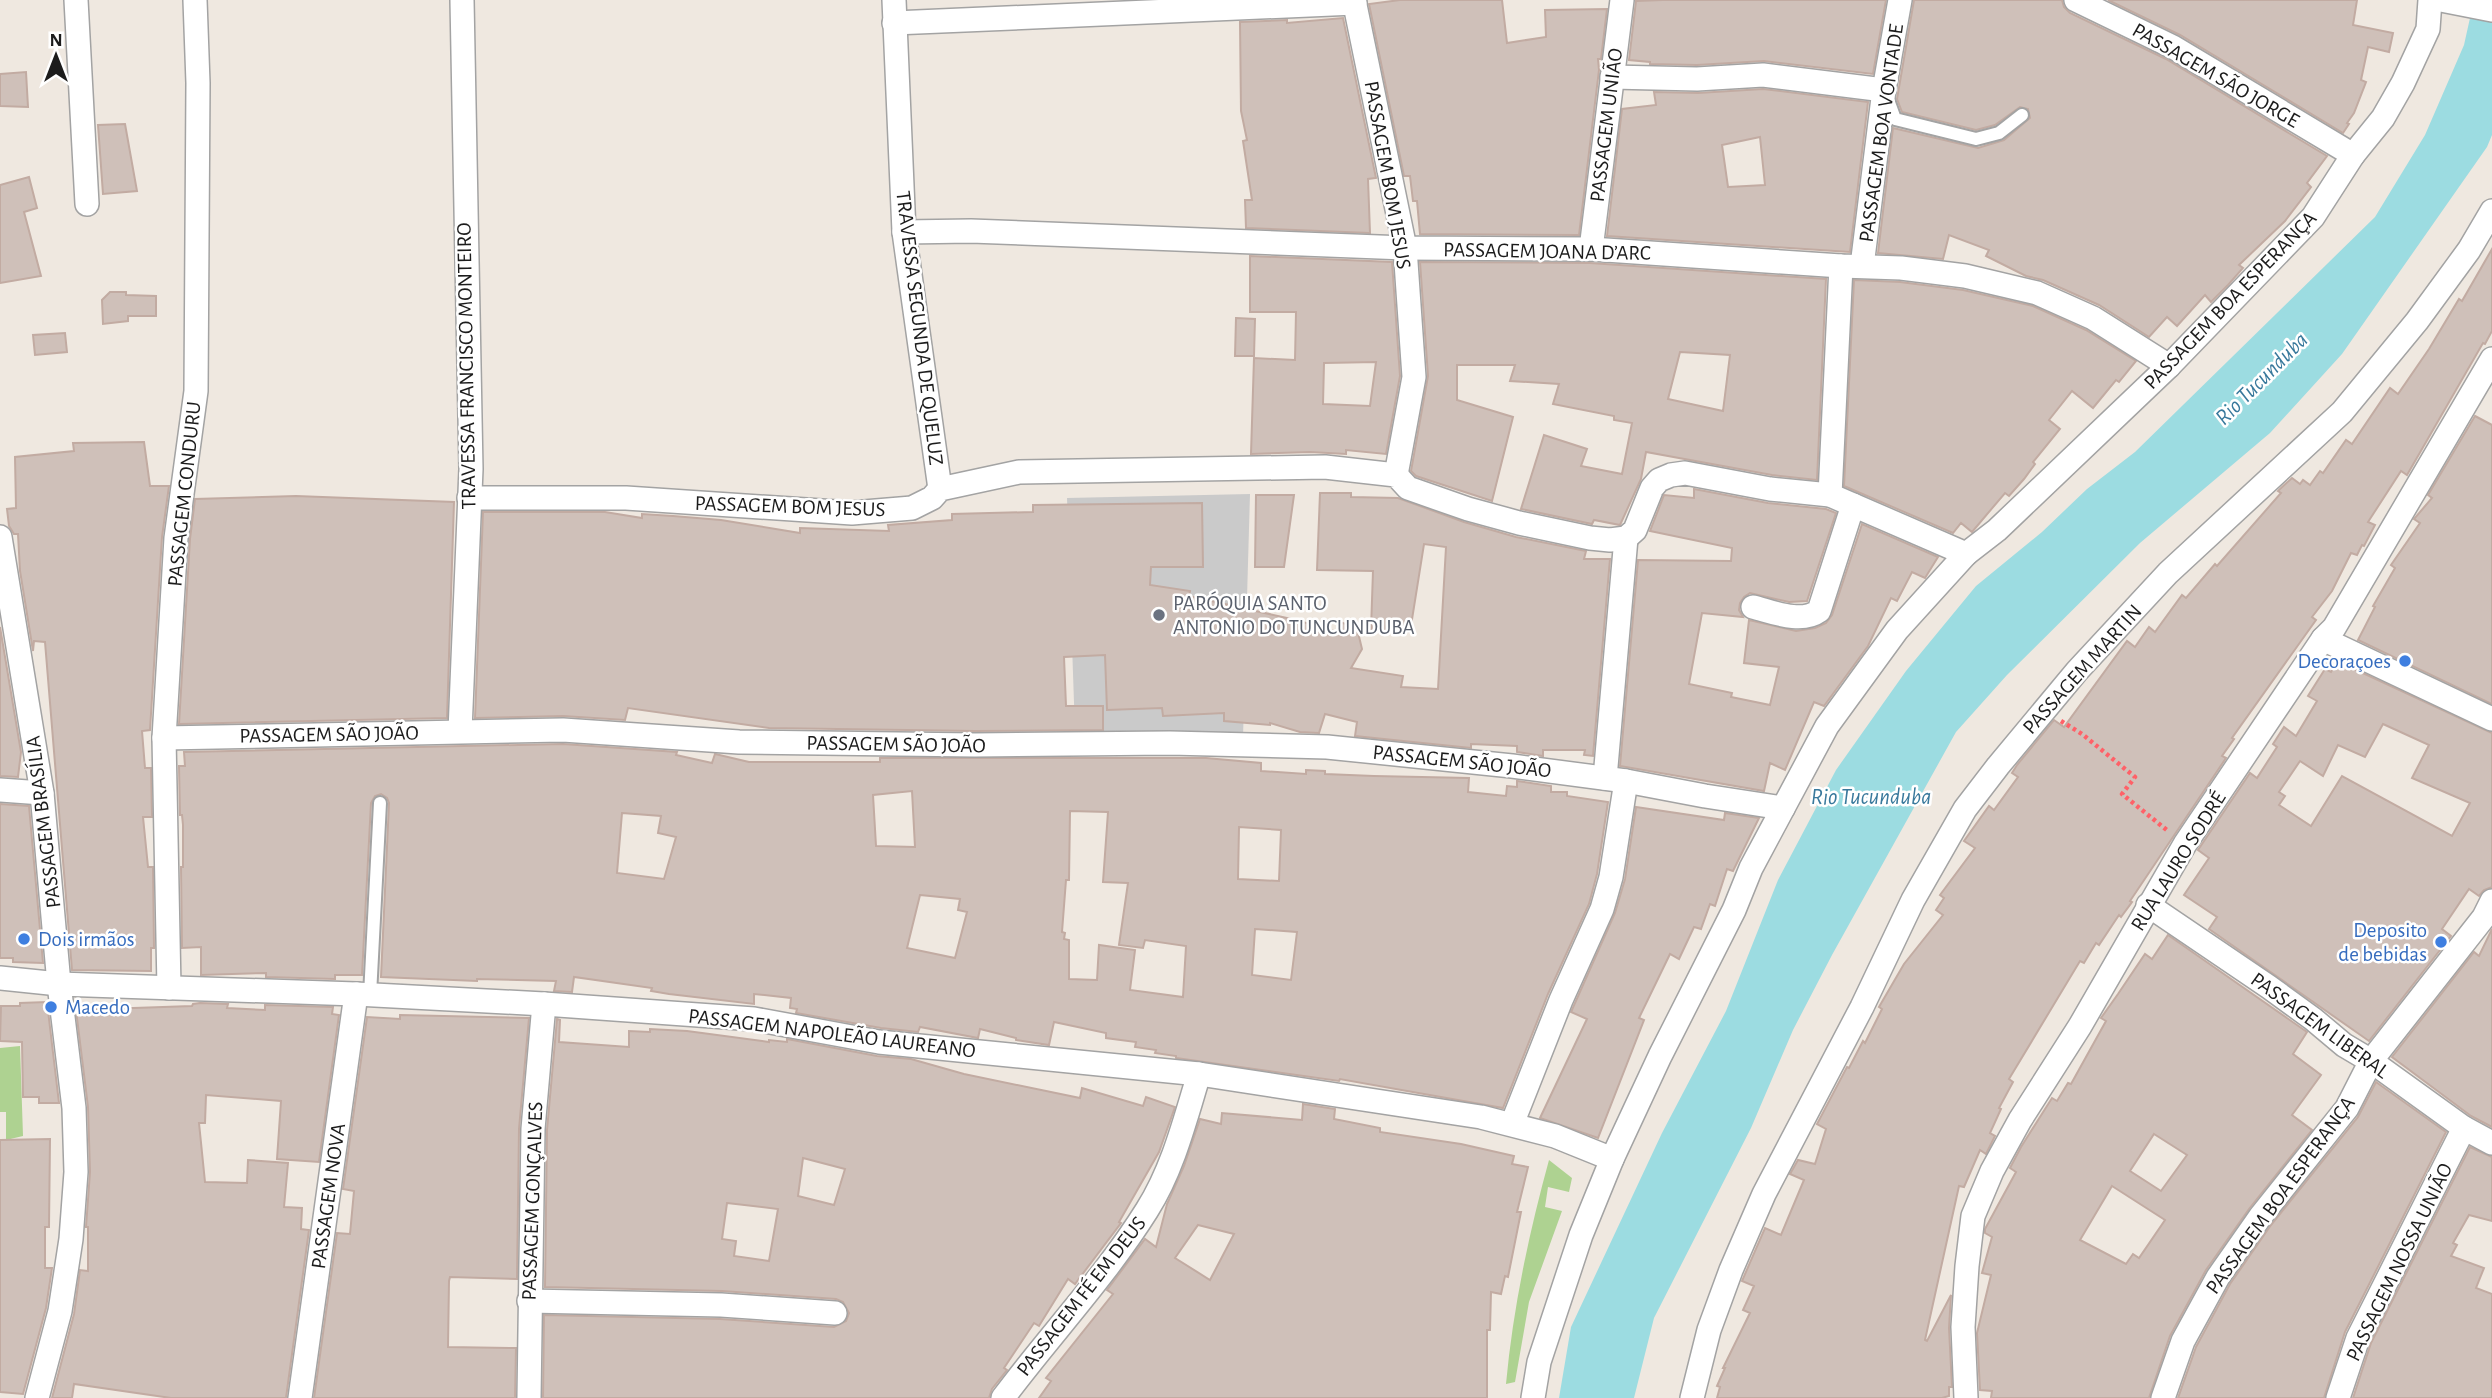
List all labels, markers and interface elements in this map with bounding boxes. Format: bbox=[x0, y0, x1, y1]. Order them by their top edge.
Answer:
street label: PASSAGEM SÃO JORGE bbox=[2129, 17, 2304, 132]
north arrow bbox=[21, 21, 91, 91]
street label: PASSAGEM BOA VONTADE bbox=[1856, 23, 1907, 244]
text: N bbox=[49, 31, 63, 50]
street label: PASSAGEM UNIÃO bbox=[1585, 47, 1626, 203]
street label: PASSAGEM BOM JESUS bbox=[1361, 79, 1414, 271]
street label: TRAVESSA SEGUNDA DE QUELUZ bbox=[892, 190, 947, 467]
street label: PASSAGEM BOA ESPERANÇA bbox=[2140, 207, 2321, 393]
street label: TRAVESSA FRANCISCO MONTEIRO bbox=[453, 222, 480, 510]
street label: PASSAGEM JOANA D’ARC bbox=[1443, 239, 1651, 264]
water label: Rio Tucunduba bbox=[2211, 328, 2313, 430]
street label: PASSAGEM CONDURU bbox=[164, 400, 205, 588]
street label: PASSAGEM BOM JESUS bbox=[694, 493, 886, 520]
place label: PARÓQUIA SANTO ANTONIO DO TUNCUNDUBA bbox=[1173, 591, 1415, 638]
street label: PASSAGEM MARTIN bbox=[2019, 601, 2146, 738]
marker: PARÓQUIA SANTO ANTONIO DO TUNCUNDUBA bbox=[1151, 607, 1167, 623]
place label: Decoraçoes bbox=[2297, 651, 2391, 672]
marker: Decoraçoes bbox=[2397, 653, 2413, 669]
street label: PASSAGEM SÃO JOÃO bbox=[239, 720, 419, 747]
street label: PASSAGEM SÃO JOÃO bbox=[806, 730, 986, 757]
street label: PASSAGEM BRASÍLIA bbox=[21, 735, 64, 910]
street label: PASSAGEM SÃO JOÃO bbox=[1372, 740, 1552, 781]
water label: Rio Tucunduba bbox=[1811, 786, 1931, 809]
street label: RUA LAURO SODRÉ bbox=[2125, 787, 2230, 935]
place label: Deposito de bebidas bbox=[2338, 920, 2427, 965]
place label: Dois irmãos bbox=[38, 929, 135, 950]
marker: Dois irmãos bbox=[16, 931, 32, 947]
marker: Deposito de bebidas bbox=[2433, 934, 2449, 950]
street label: PASSAGEM LIBERAL bbox=[2247, 968, 2393, 1082]
place label: Macedo bbox=[65, 997, 130, 1018]
marker: Macedo bbox=[43, 999, 59, 1015]
street label: PASSAGEM NAPOLEÃO LAUREANO bbox=[687, 1003, 977, 1062]
street label: PASSAGEM BOA ESPERANÇA bbox=[2202, 1093, 2359, 1298]
street label: PASSAGEM GONÇALVES bbox=[519, 1101, 546, 1301]
street label: PASSAGEM NOVA bbox=[308, 1122, 349, 1270]
street label: PASSAGEM NOSSA UNIÃO bbox=[2341, 1159, 2457, 1365]
street label: PASSAGEM FÉ EM DEUS bbox=[1011, 1211, 1150, 1380]

